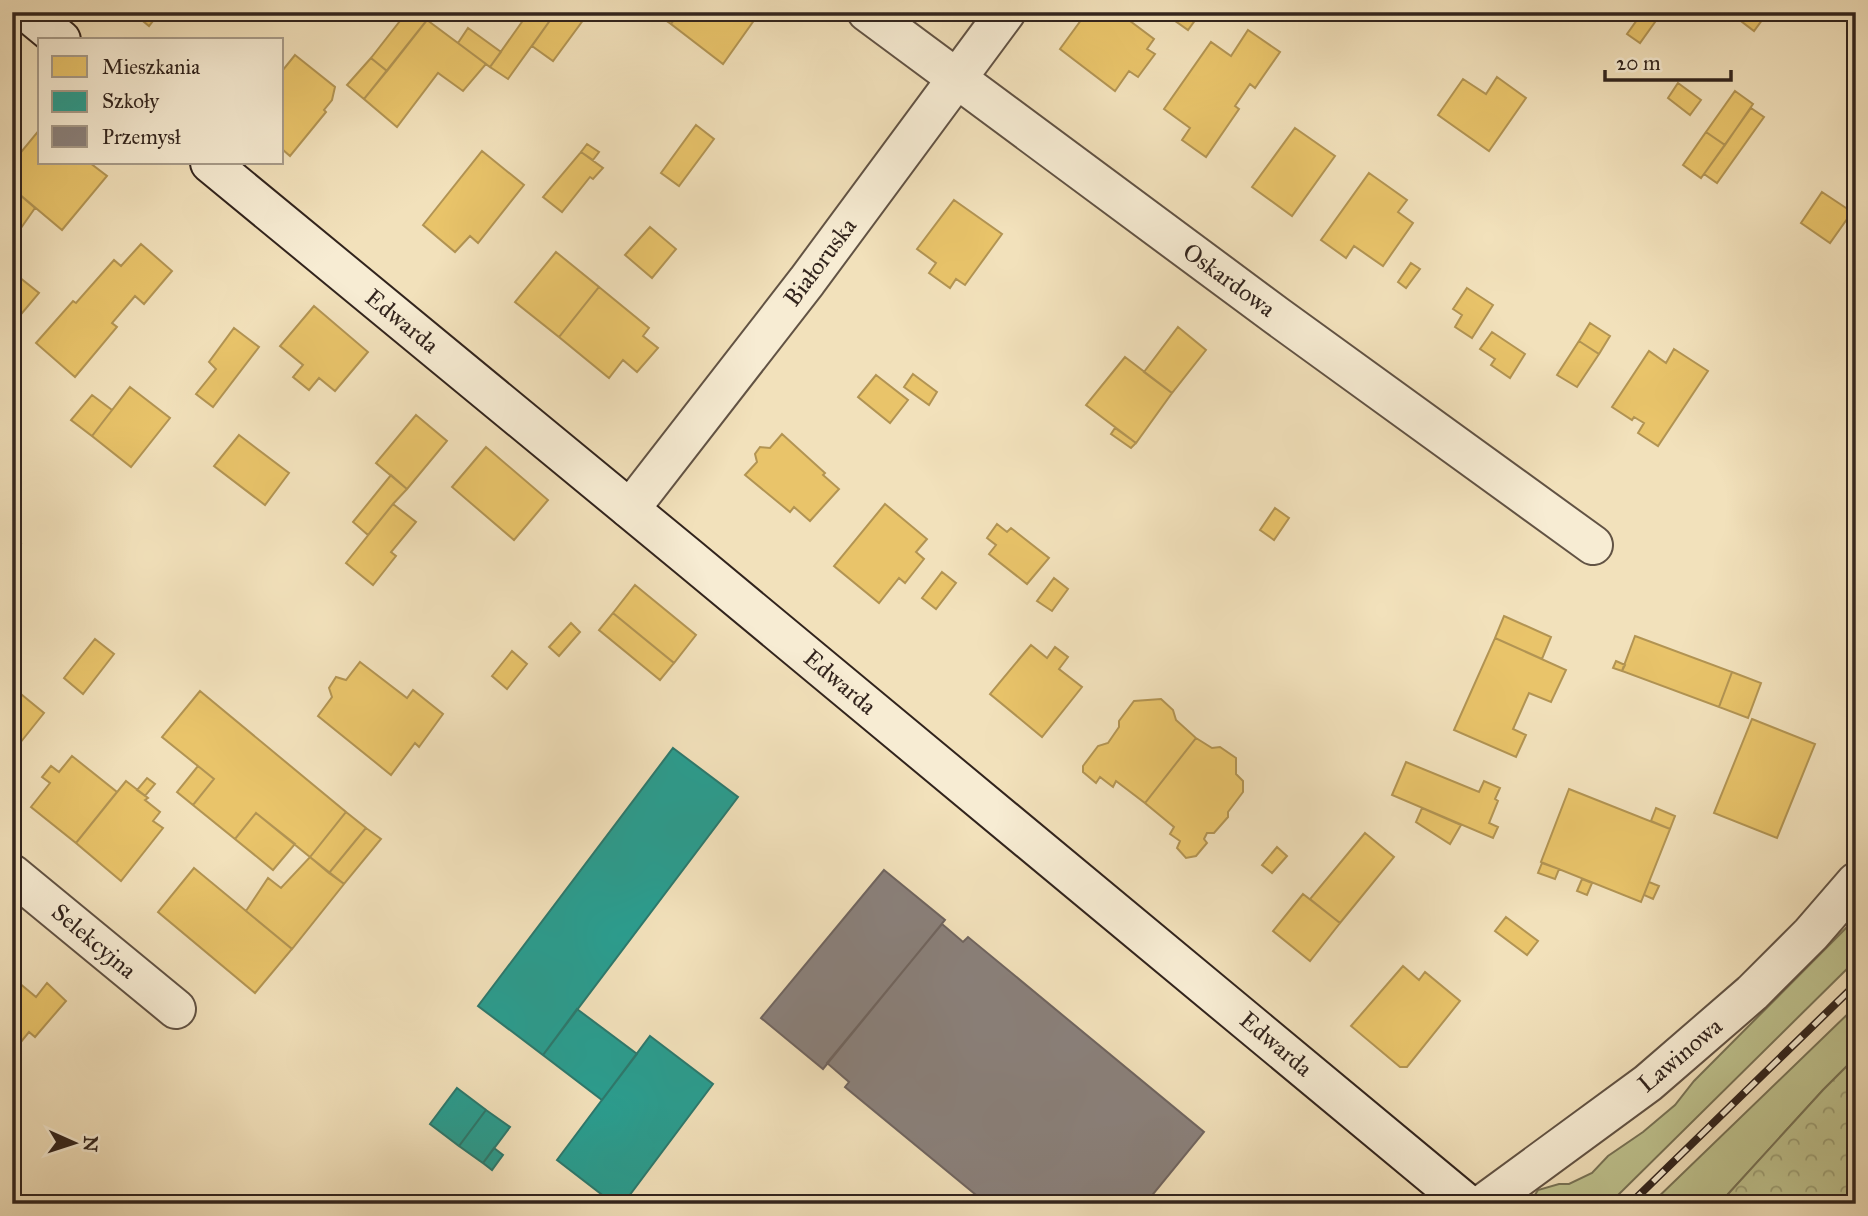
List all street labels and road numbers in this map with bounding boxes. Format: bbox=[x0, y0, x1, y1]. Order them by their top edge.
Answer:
street label: Białoruska bbox=[777, 211, 863, 312]
street label: Oskardowa bbox=[1177, 236, 1282, 324]
street label: Edwarda bbox=[359, 282, 446, 360]
street label: Edwarda bbox=[797, 643, 883, 722]
street label: Selekcyjna bbox=[45, 897, 143, 986]
street label: Edwarda bbox=[1233, 1005, 1319, 1084]
street label: Lawinowa bbox=[1632, 1010, 1729, 1099]

